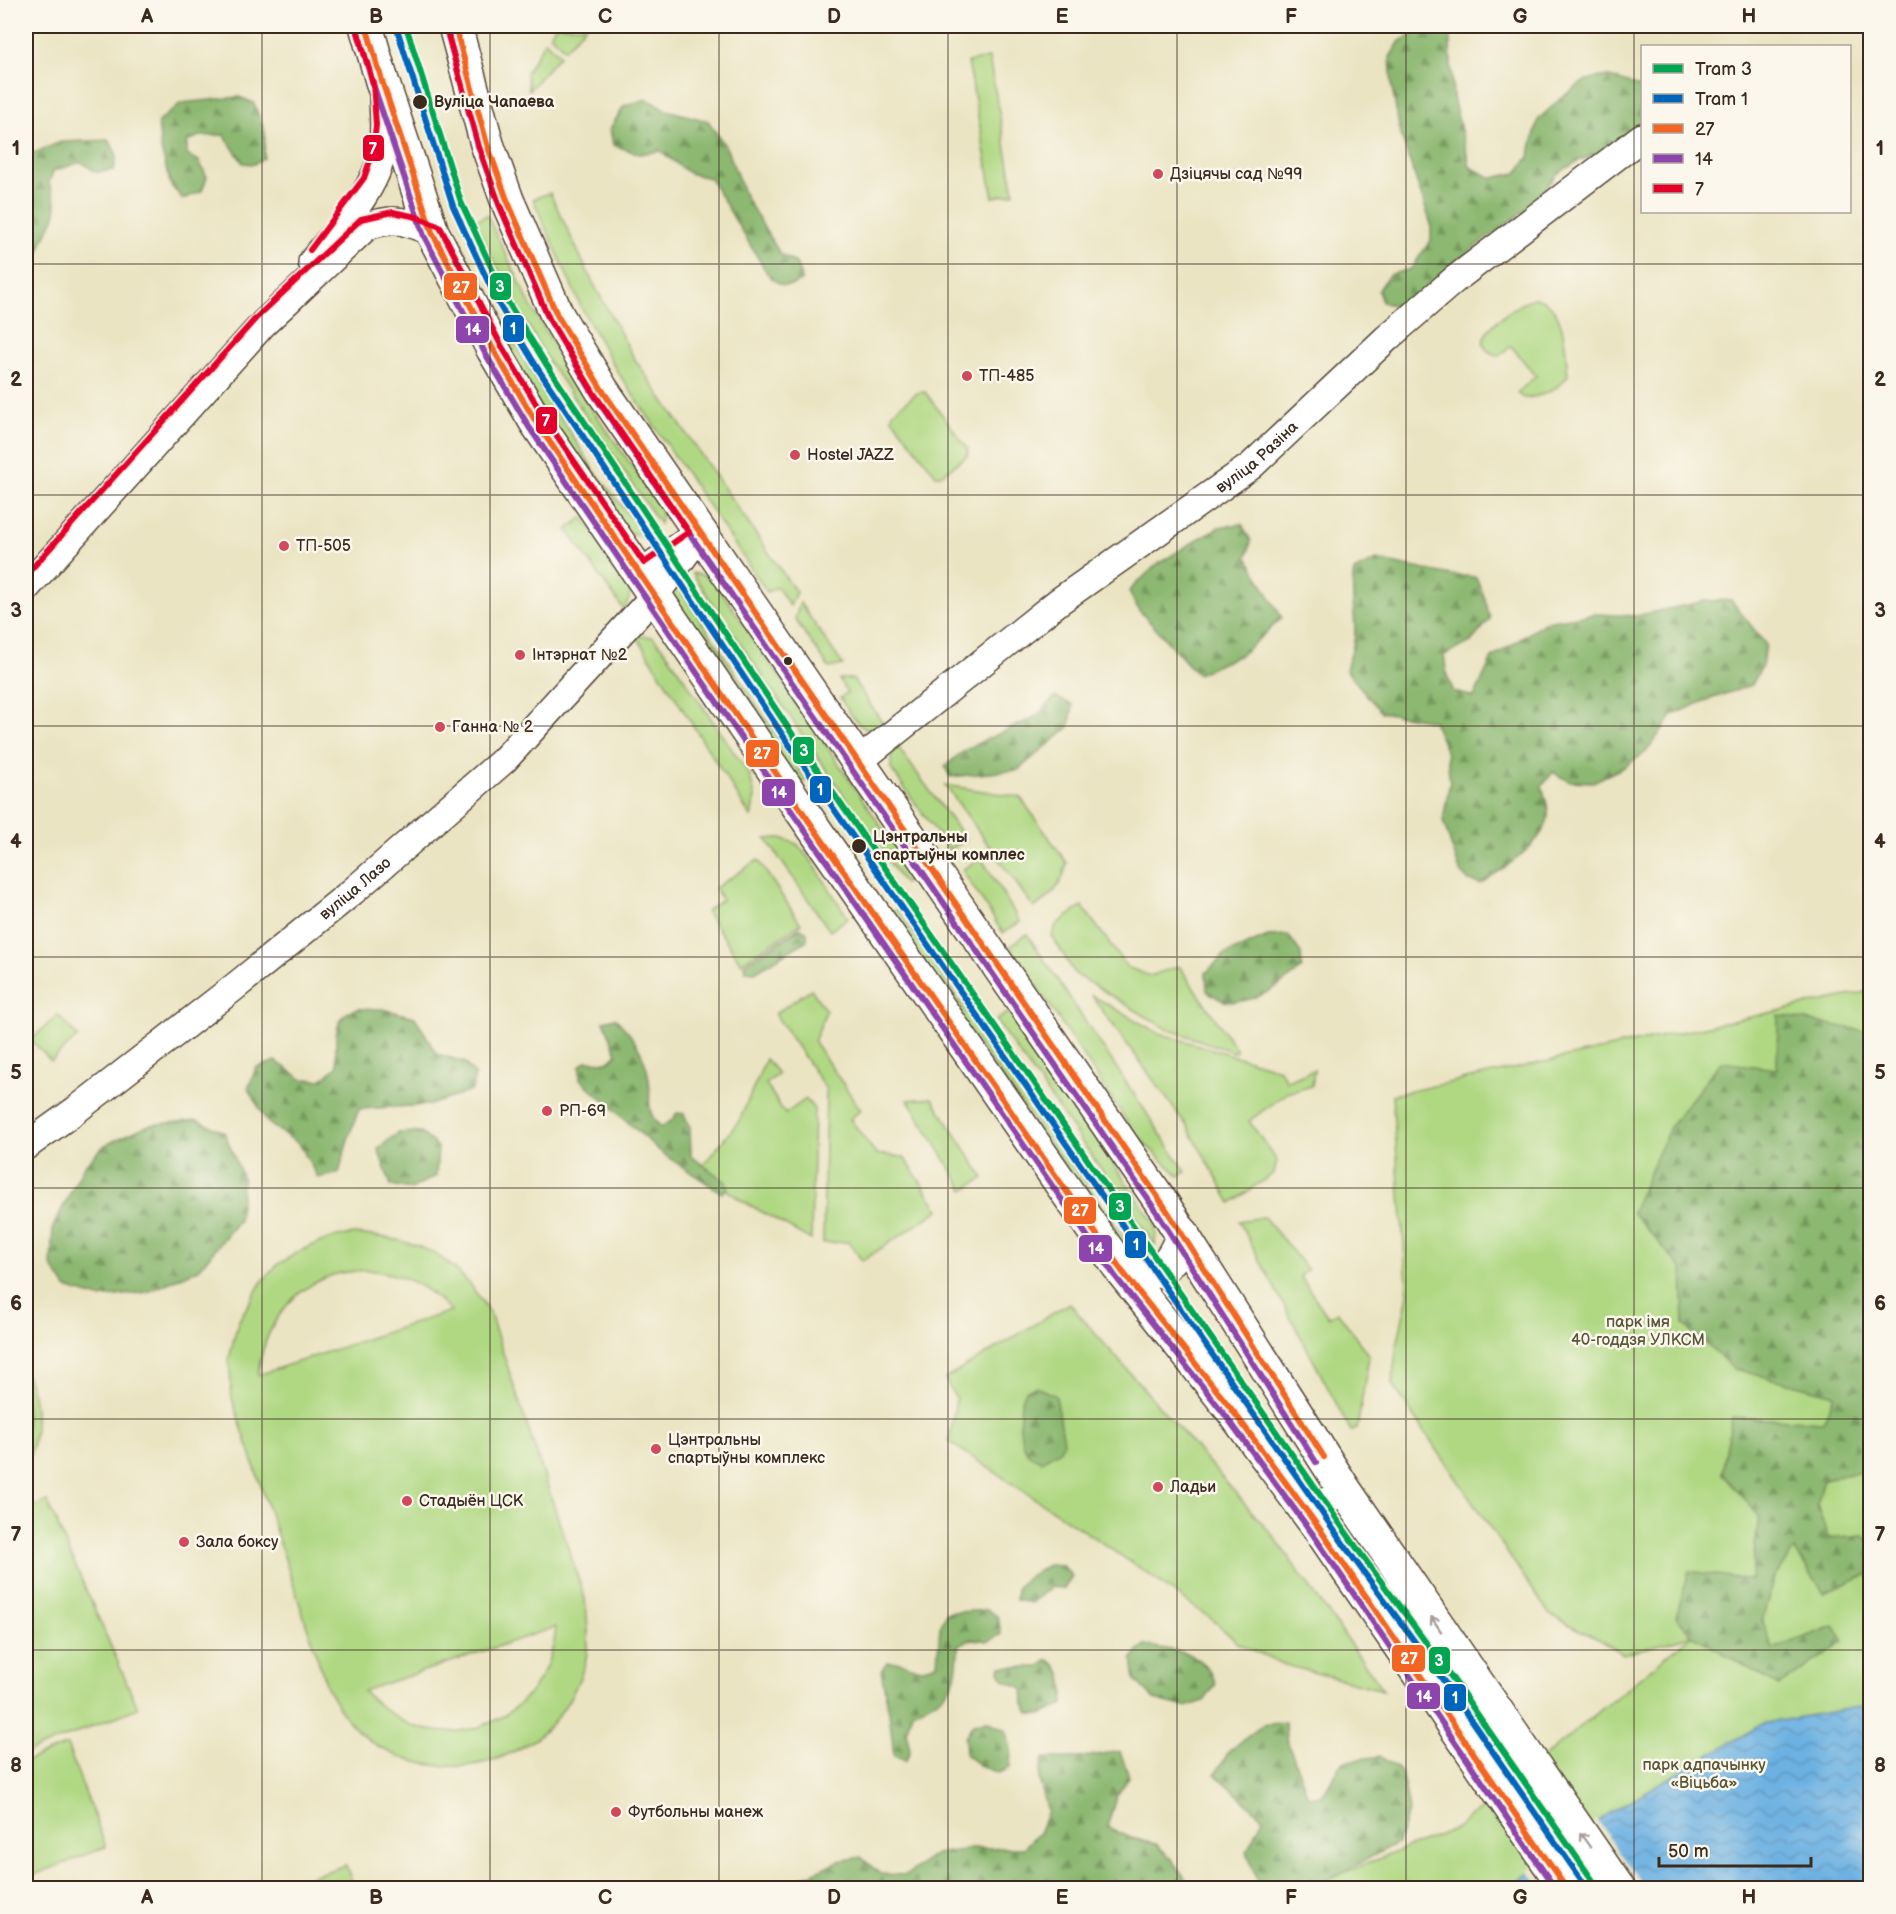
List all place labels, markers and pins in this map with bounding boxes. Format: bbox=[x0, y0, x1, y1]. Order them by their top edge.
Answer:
marker: Вуліца Чапаева bbox=[411, 93, 429, 111]
place label: Вуліца Чапаева bbox=[434, 93, 555, 112]
place label: Дзіцячы сад №99 bbox=[1170, 165, 1302, 184]
marker: Дзіцячы сад №99 bbox=[1151, 167, 1165, 181]
place label: ТП-485 bbox=[979, 367, 1034, 386]
marker: ТП-485 bbox=[960, 369, 974, 383]
place label: Hostel JAZZ bbox=[807, 446, 894, 465]
marker: Hostel JAZZ bbox=[788, 448, 802, 462]
place label: ТП-505 bbox=[296, 537, 351, 556]
marker: ТП-505 bbox=[277, 539, 291, 553]
place label: Інтэрнат №2 bbox=[532, 646, 628, 665]
marker: Інтэрнат №2 bbox=[513, 648, 527, 662]
unlabelled marker bbox=[782, 655, 794, 667]
place label: Ганна № 2 bbox=[452, 718, 534, 737]
marker: Ганна № 2 bbox=[433, 720, 447, 734]
place label: Цэнтральны спартыўны комплес bbox=[873, 828, 1025, 865]
marker: Цэнтральны спартыўны комплес bbox=[850, 837, 868, 855]
place label: РП-69 bbox=[559, 1102, 606, 1121]
marker: РП-69 bbox=[540, 1104, 554, 1118]
place label: Цэнтральны спартыўны комплекс bbox=[668, 1431, 825, 1468]
marker: Цэнтральны спартыўны комплекс bbox=[649, 1442, 663, 1456]
place label: Ладьи bbox=[1169, 1478, 1216, 1497]
marker: Ладьи bbox=[1151, 1480, 1165, 1494]
place label: Стадыён ЦСК bbox=[419, 1492, 524, 1511]
marker: Стадыён ЦСК bbox=[400, 1494, 414, 1508]
place label: Зала боксу bbox=[196, 1533, 279, 1552]
marker: Зала боксу bbox=[177, 1535, 191, 1549]
place label: Футбольны манеж bbox=[628, 1803, 764, 1822]
marker: Футбольны манеж bbox=[609, 1805, 623, 1819]

